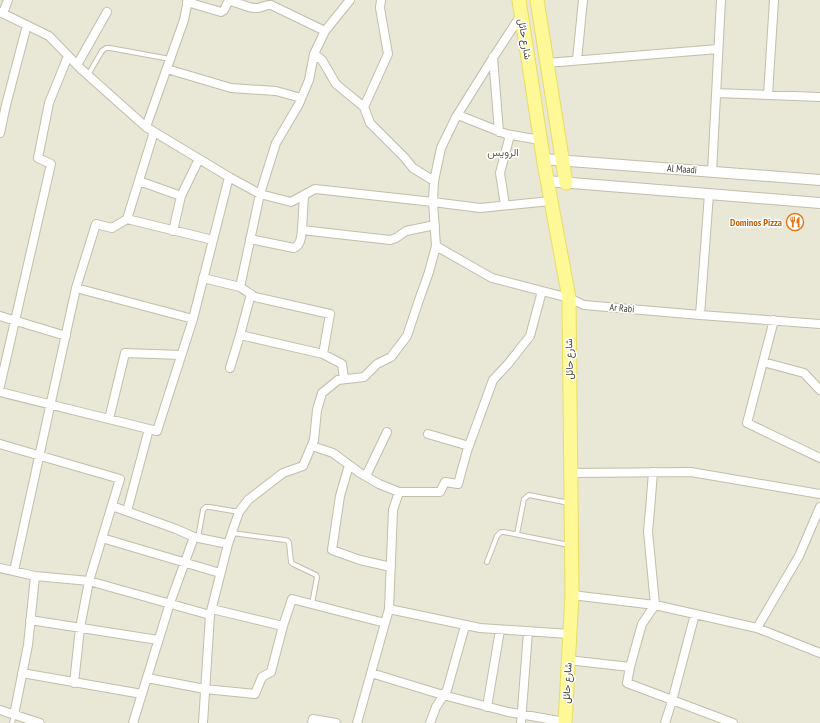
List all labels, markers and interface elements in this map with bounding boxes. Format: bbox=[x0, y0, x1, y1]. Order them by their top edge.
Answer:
street label: شارع حائل bbox=[515, 18, 535, 61]
district label: الرويس bbox=[487, 145, 519, 159]
street label: Al Maadi bbox=[667, 161, 697, 177]
restaurant icon: Dominos Pizza bbox=[785, 212, 805, 232]
place label: Dominos Pizza bbox=[730, 216, 782, 229]
street label: Ar Rabi bbox=[609, 300, 635, 316]
street label: شارع حائل bbox=[562, 338, 576, 380]
street label: شارع حائل bbox=[559, 662, 575, 704]

